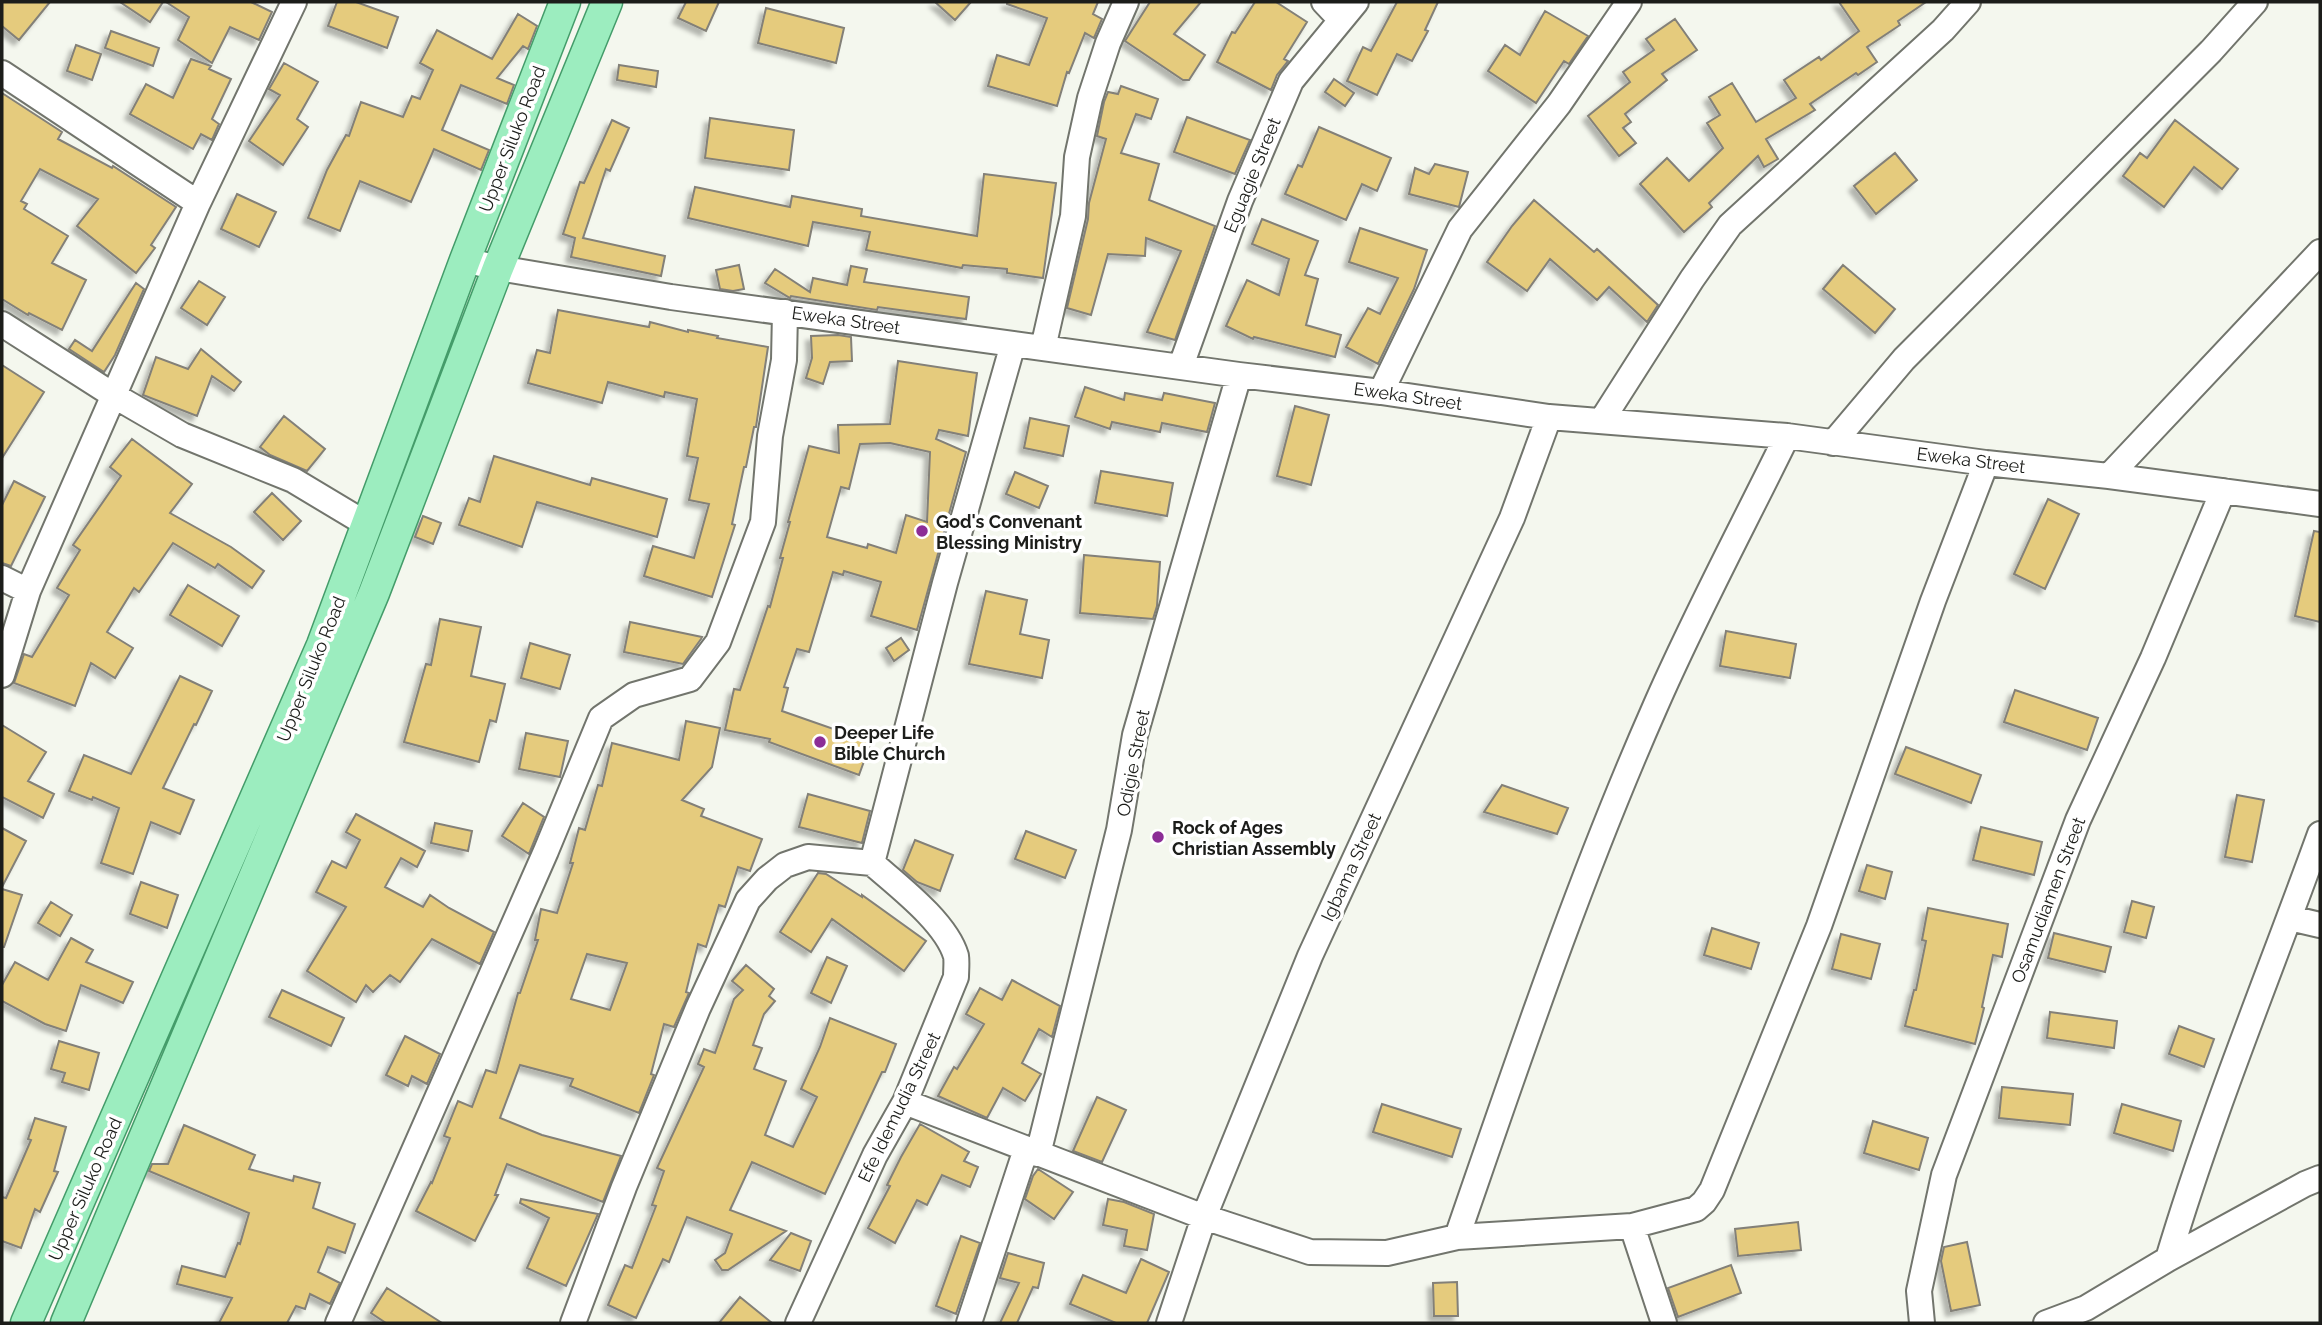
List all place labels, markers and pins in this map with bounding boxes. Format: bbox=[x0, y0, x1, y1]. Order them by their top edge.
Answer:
place label: God's Convenant Blessing Ministry bbox=[936, 511, 1082, 553]
marker: God's Convenant Blessing Ministry bbox=[914, 523, 930, 539]
place label: Deeper Life Bible Church bbox=[834, 722, 945, 764]
marker: Deeper Life Bible Church bbox=[812, 734, 828, 750]
place label: Rock of Ages Christian Assembly bbox=[1172, 817, 1336, 859]
marker: Rock of Ages Christian Assembly bbox=[1150, 829, 1166, 845]

